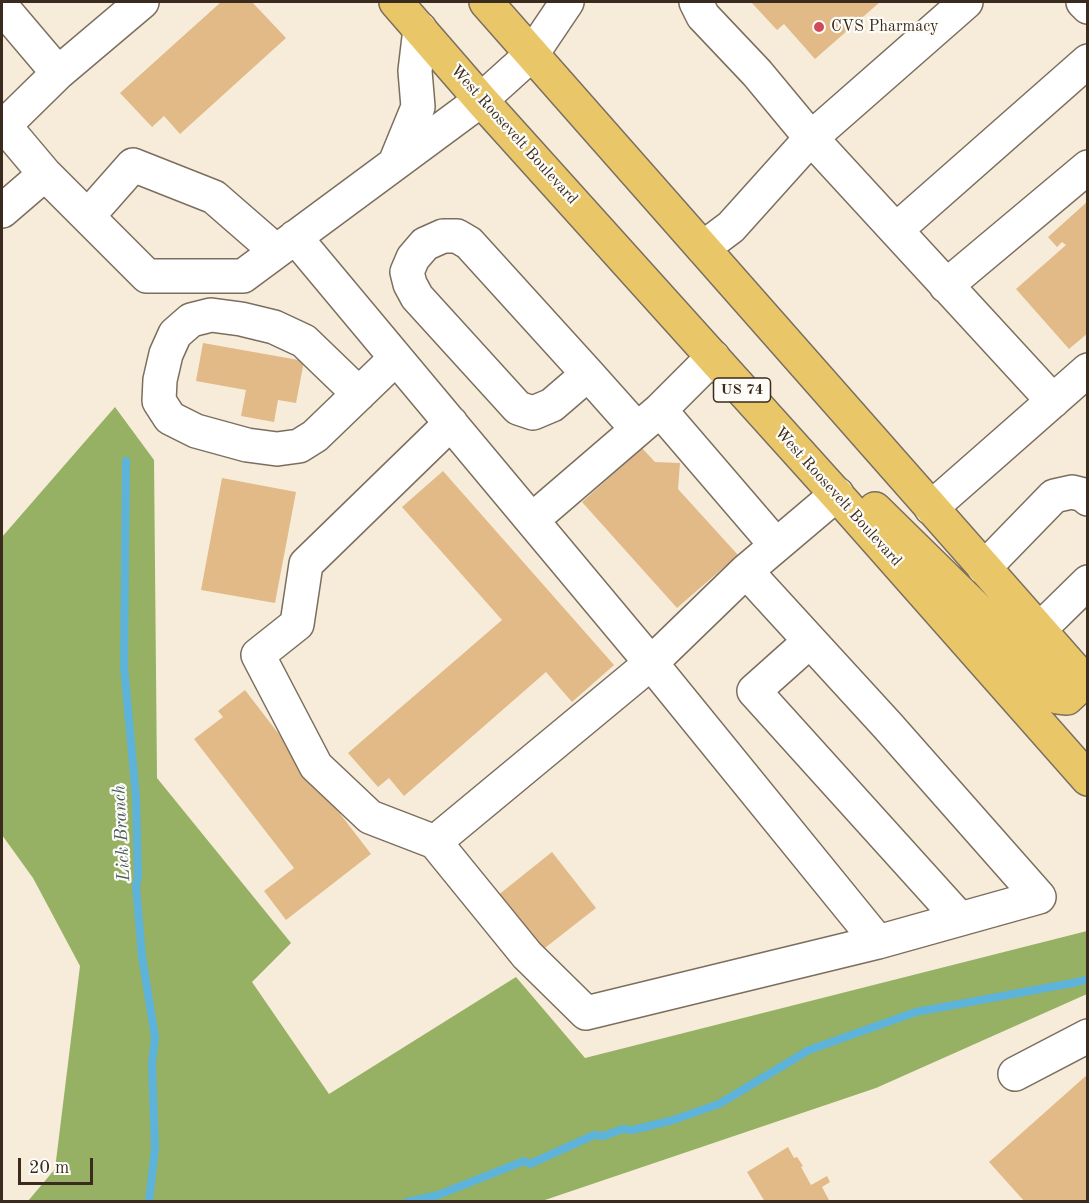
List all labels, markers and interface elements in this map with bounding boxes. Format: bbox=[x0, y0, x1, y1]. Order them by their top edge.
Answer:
place label: CVS Pharmacy bbox=[831, 17, 939, 37]
marker: CVS Pharmacy bbox=[812, 20, 826, 34]
street label: West Roosevelt Boulevard bbox=[446, 61, 582, 209]
road number: US 74 bbox=[714, 378, 771, 402]
street label: West Roosevelt Boulevard bbox=[770, 423, 906, 571]
water label: Lick Branch bbox=[109, 784, 135, 882]
scale bar bbox=[21, 1146, 96, 1184]
text: 20 m bbox=[29, 1159, 69, 1177]

